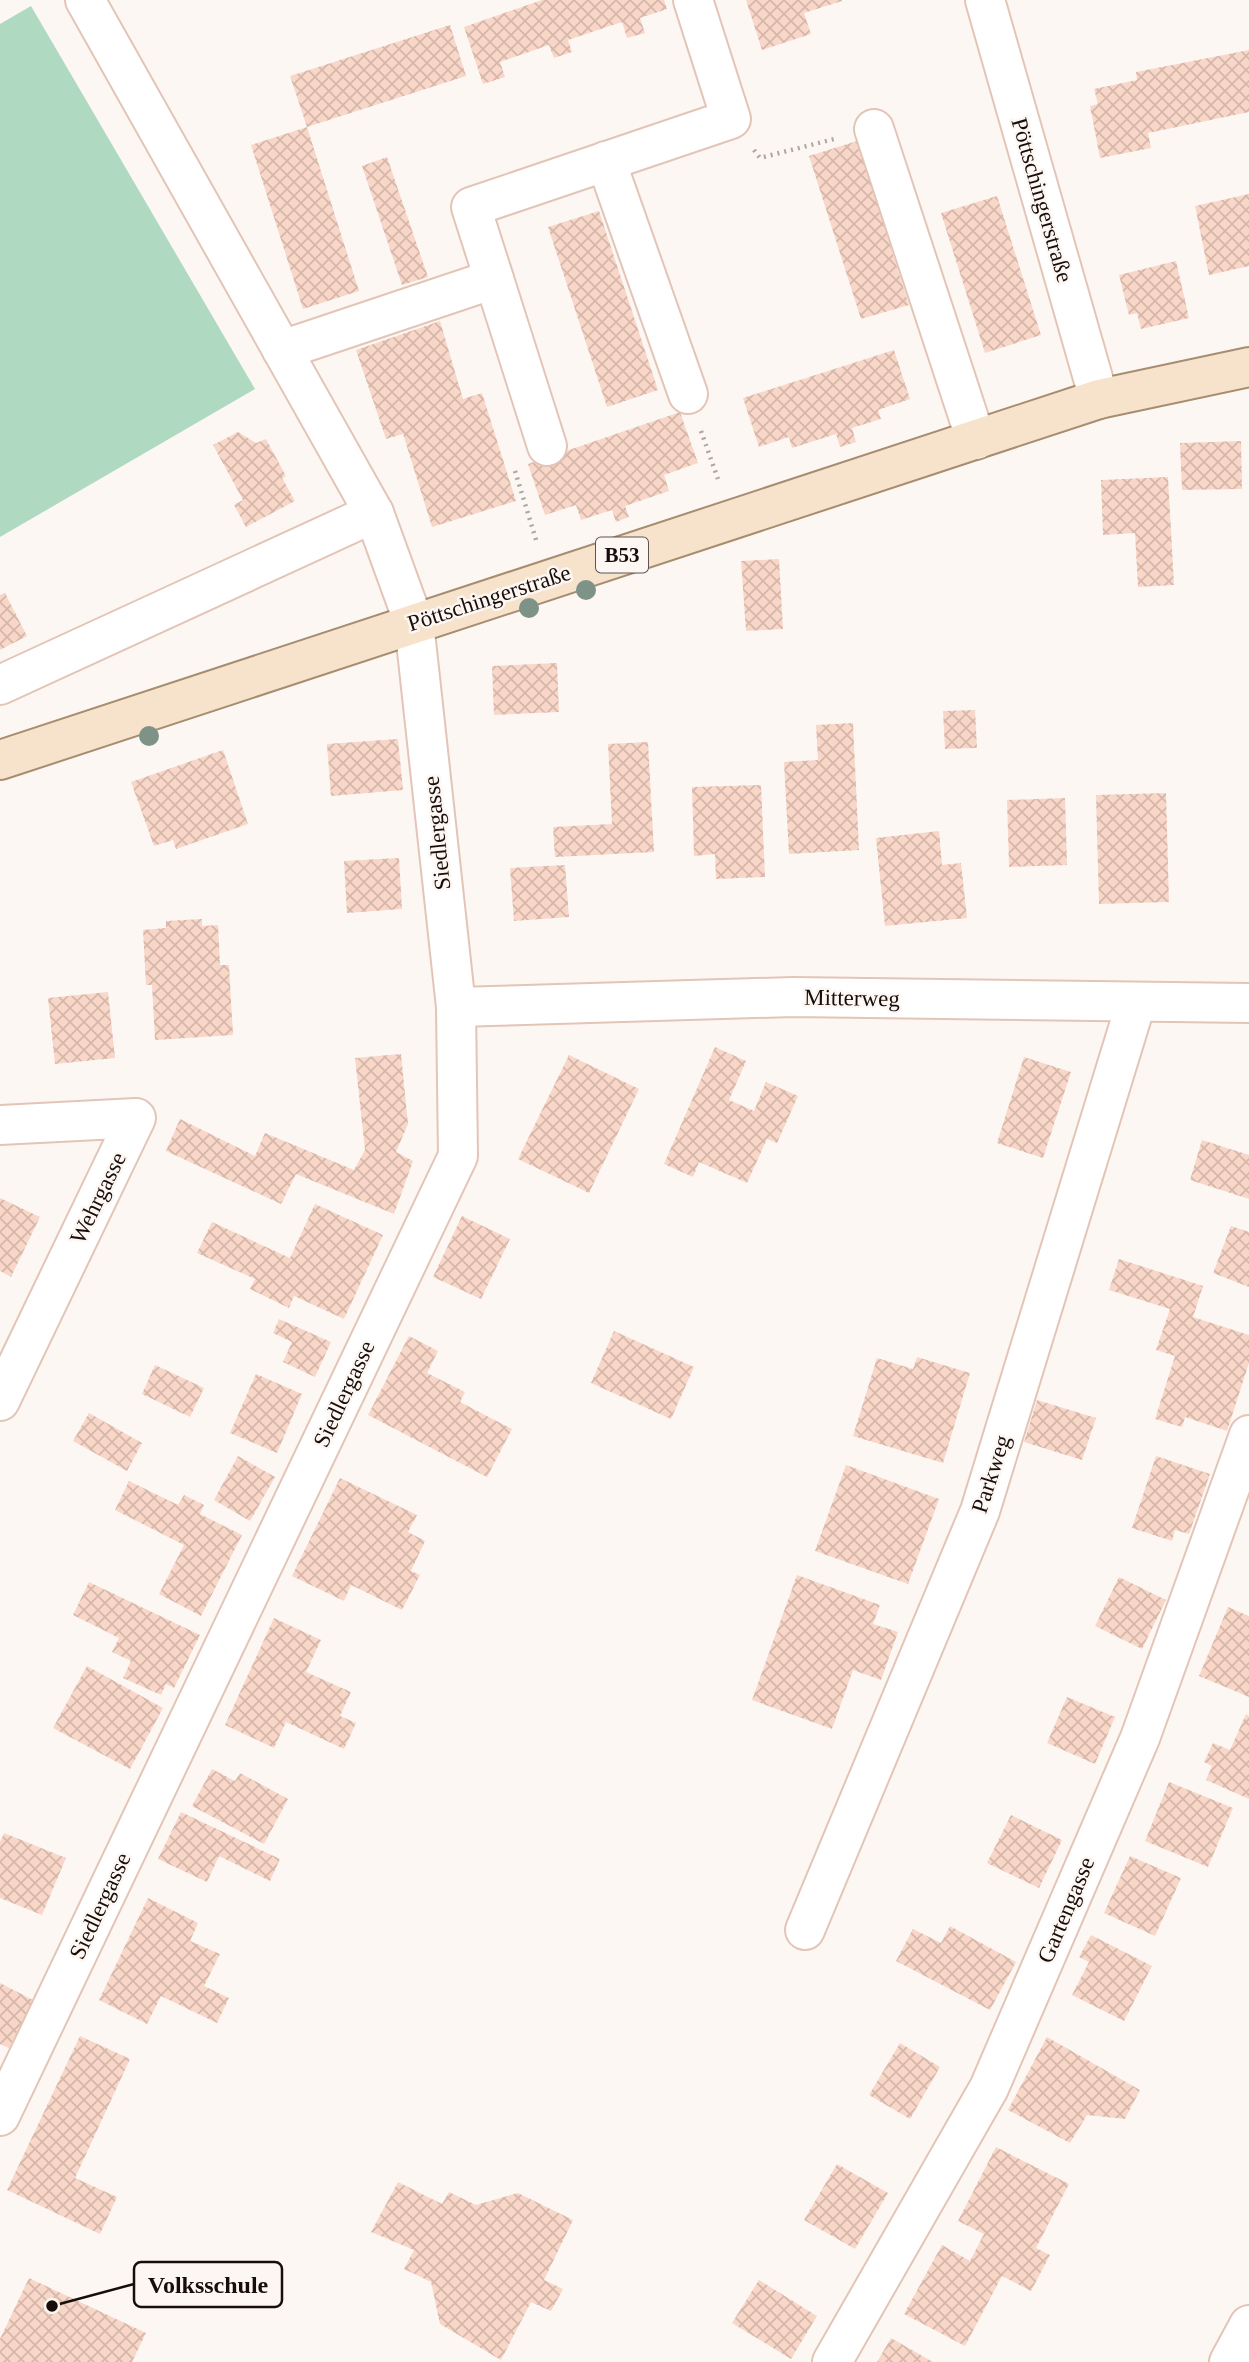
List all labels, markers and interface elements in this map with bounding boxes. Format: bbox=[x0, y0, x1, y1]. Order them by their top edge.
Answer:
street label: Pöttschingerstraße bbox=[1007, 115, 1077, 285]
road number: B53 bbox=[596, 538, 648, 572]
street label: Pöttschingerstraße bbox=[404, 560, 574, 636]
street label: Siedlergasse bbox=[419, 775, 455, 891]
street label: Mitterweg bbox=[804, 985, 901, 1011]
street label: Wehrgasse bbox=[65, 1148, 131, 1248]
street label: Siedlergasse bbox=[308, 1337, 380, 1451]
street label: Parkweg bbox=[967, 1431, 1015, 1516]
street label: Siedlergasse bbox=[64, 1849, 136, 1963]
street label: Gartengasse bbox=[1033, 1853, 1099, 1967]
callout: Volksschule bbox=[134, 2262, 282, 2307]
text: Volksschule bbox=[148, 2272, 269, 2298]

